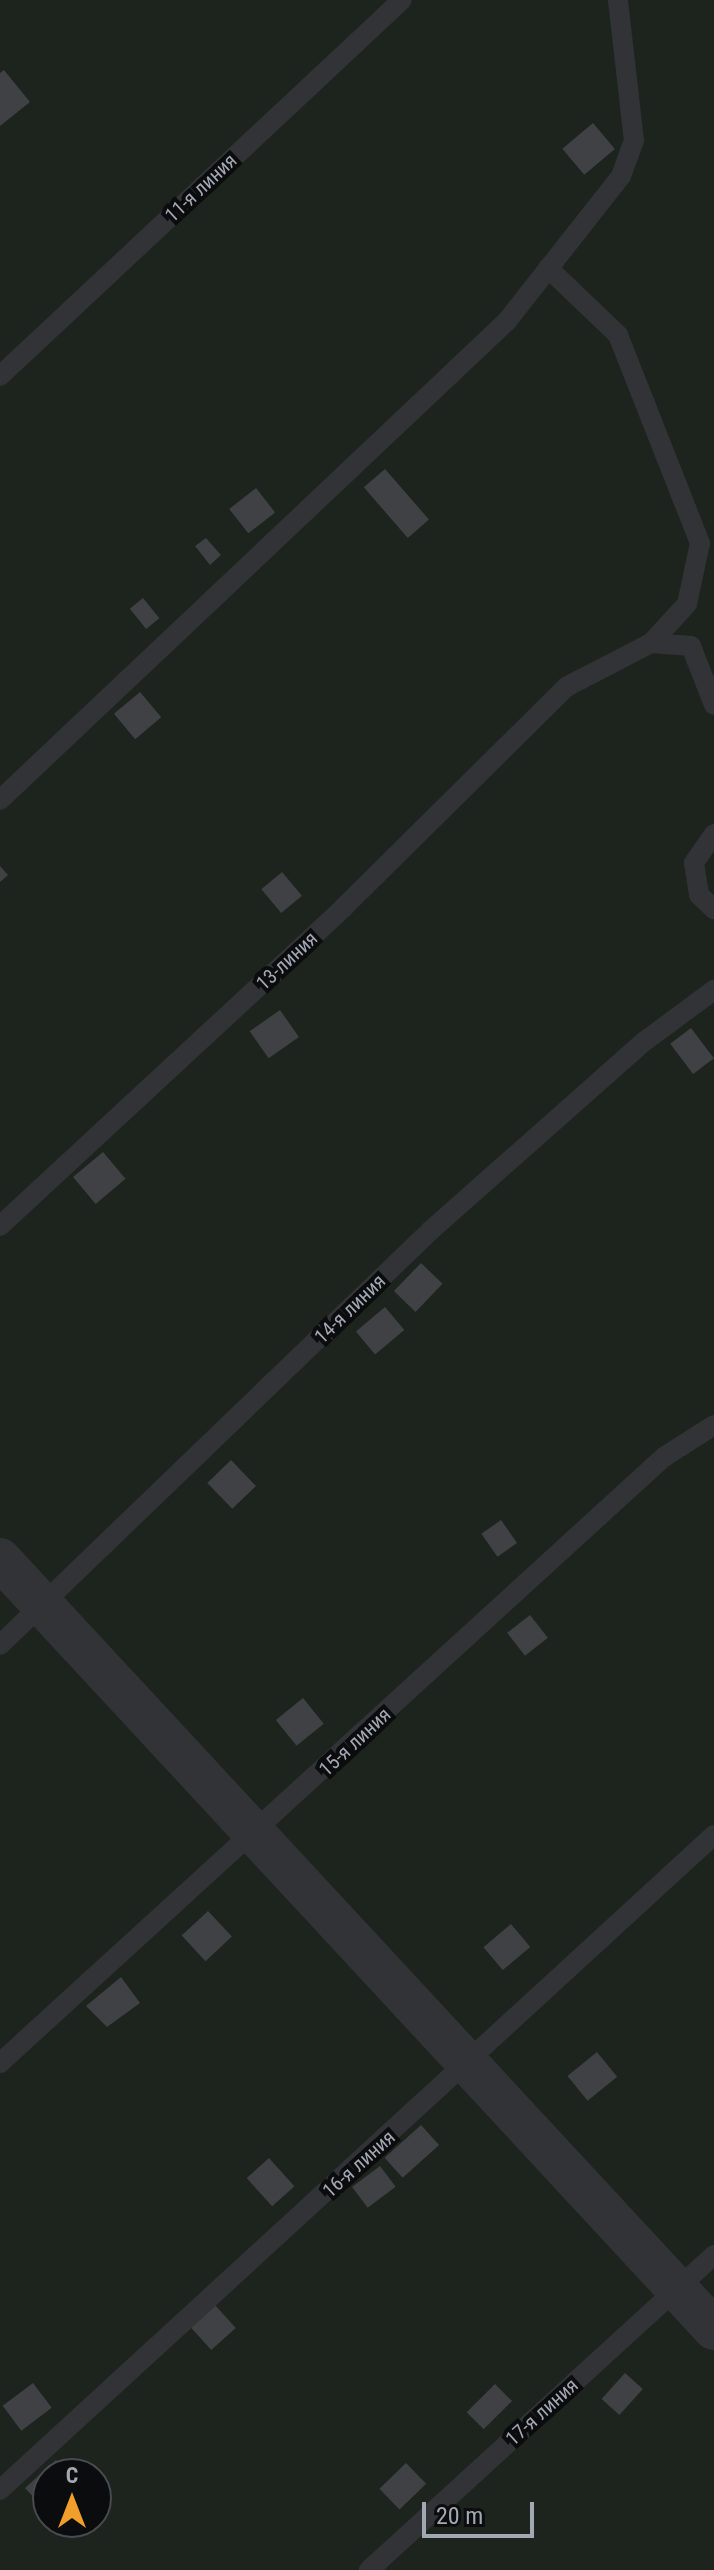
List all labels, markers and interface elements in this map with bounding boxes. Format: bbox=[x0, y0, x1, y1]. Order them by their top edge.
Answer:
street label: 11-я линия bbox=[160, 149, 242, 227]
street label: 13-линия bbox=[251, 927, 323, 995]
street label: 14-я линия bbox=[310, 1269, 390, 1349]
street label: 15-я линия bbox=[314, 1703, 396, 1781]
street label: 16-я линия bbox=[318, 2125, 400, 2203]
street label: 17-я линия bbox=[501, 2373, 583, 2451]
north arrow bbox=[32, 2458, 112, 2538]
text: С bbox=[66, 2463, 78, 2488]
scale bar bbox=[426, 2486, 538, 2536]
text: 20 m bbox=[436, 2502, 483, 2530]

